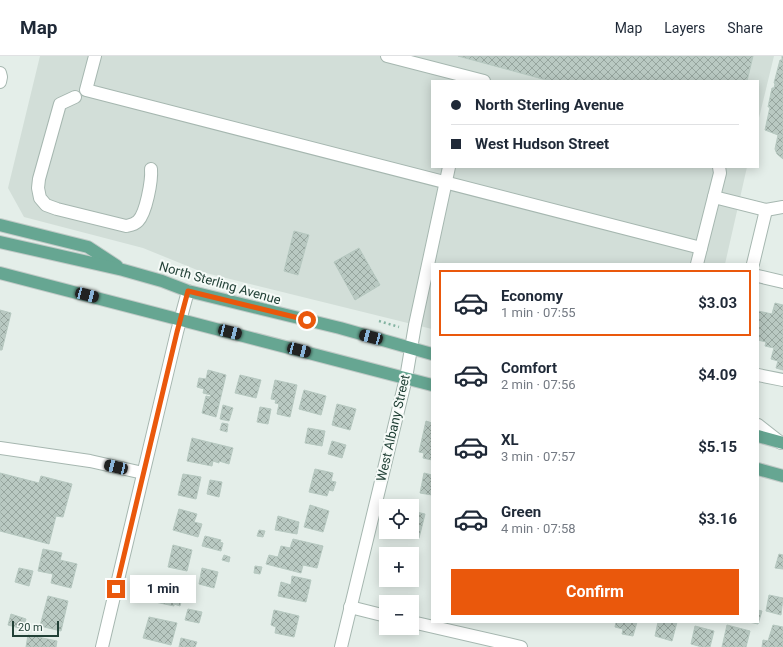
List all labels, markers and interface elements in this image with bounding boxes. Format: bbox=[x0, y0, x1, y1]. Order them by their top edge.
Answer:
text: Map bbox=[20, 16, 58, 39]
text: Map bbox=[615, 20, 642, 36]
text: Layers bbox=[664, 20, 705, 36]
text: Share bbox=[727, 20, 763, 36]
text: North Sterling Avenue bbox=[475, 96, 624, 114]
text: West Hudson Street bbox=[475, 135, 609, 153]
street label: North Sterling Avenue bbox=[157, 258, 283, 308]
icon: car bbox=[453, 285, 489, 321]
car bbox=[74, 286, 100, 304]
text: Economy bbox=[501, 287, 563, 305]
text: $3.03 bbox=[698, 294, 737, 312]
text: 1 min · 07:55 bbox=[501, 305, 576, 320]
route start bbox=[298, 311, 316, 329]
car bbox=[217, 323, 243, 341]
car bbox=[358, 328, 384, 346]
car bbox=[286, 341, 312, 359]
icon: car bbox=[453, 357, 489, 393]
text: Comfort bbox=[501, 359, 557, 377]
text: $4.09 bbox=[698, 366, 737, 384]
street label: West Albany Street bbox=[373, 373, 413, 483]
text: 2 min · 07:56 bbox=[501, 377, 576, 392]
icon: car bbox=[453, 429, 489, 465]
text: XL bbox=[501, 431, 519, 449]
text: $5.15 bbox=[698, 438, 737, 456]
text: 3 min · 07:57 bbox=[501, 449, 576, 464]
car bbox=[103, 458, 129, 476]
map controls bbox=[379, 499, 419, 635]
button: locate bbox=[379, 499, 419, 539]
icon: car bbox=[453, 501, 489, 537]
text: Green bbox=[501, 503, 541, 521]
text: $3.16 bbox=[698, 510, 737, 528]
text: 4 min · 07:58 bbox=[501, 521, 576, 536]
button: + bbox=[379, 547, 419, 587]
button: Confirm bbox=[451, 569, 739, 615]
callout: 1 min bbox=[130, 575, 196, 603]
route end bbox=[107, 580, 125, 598]
text: 1 min bbox=[147, 581, 179, 596]
button: − bbox=[379, 595, 419, 635]
scale bar bbox=[12, 619, 59, 638]
text: 20 m bbox=[18, 621, 43, 634]

